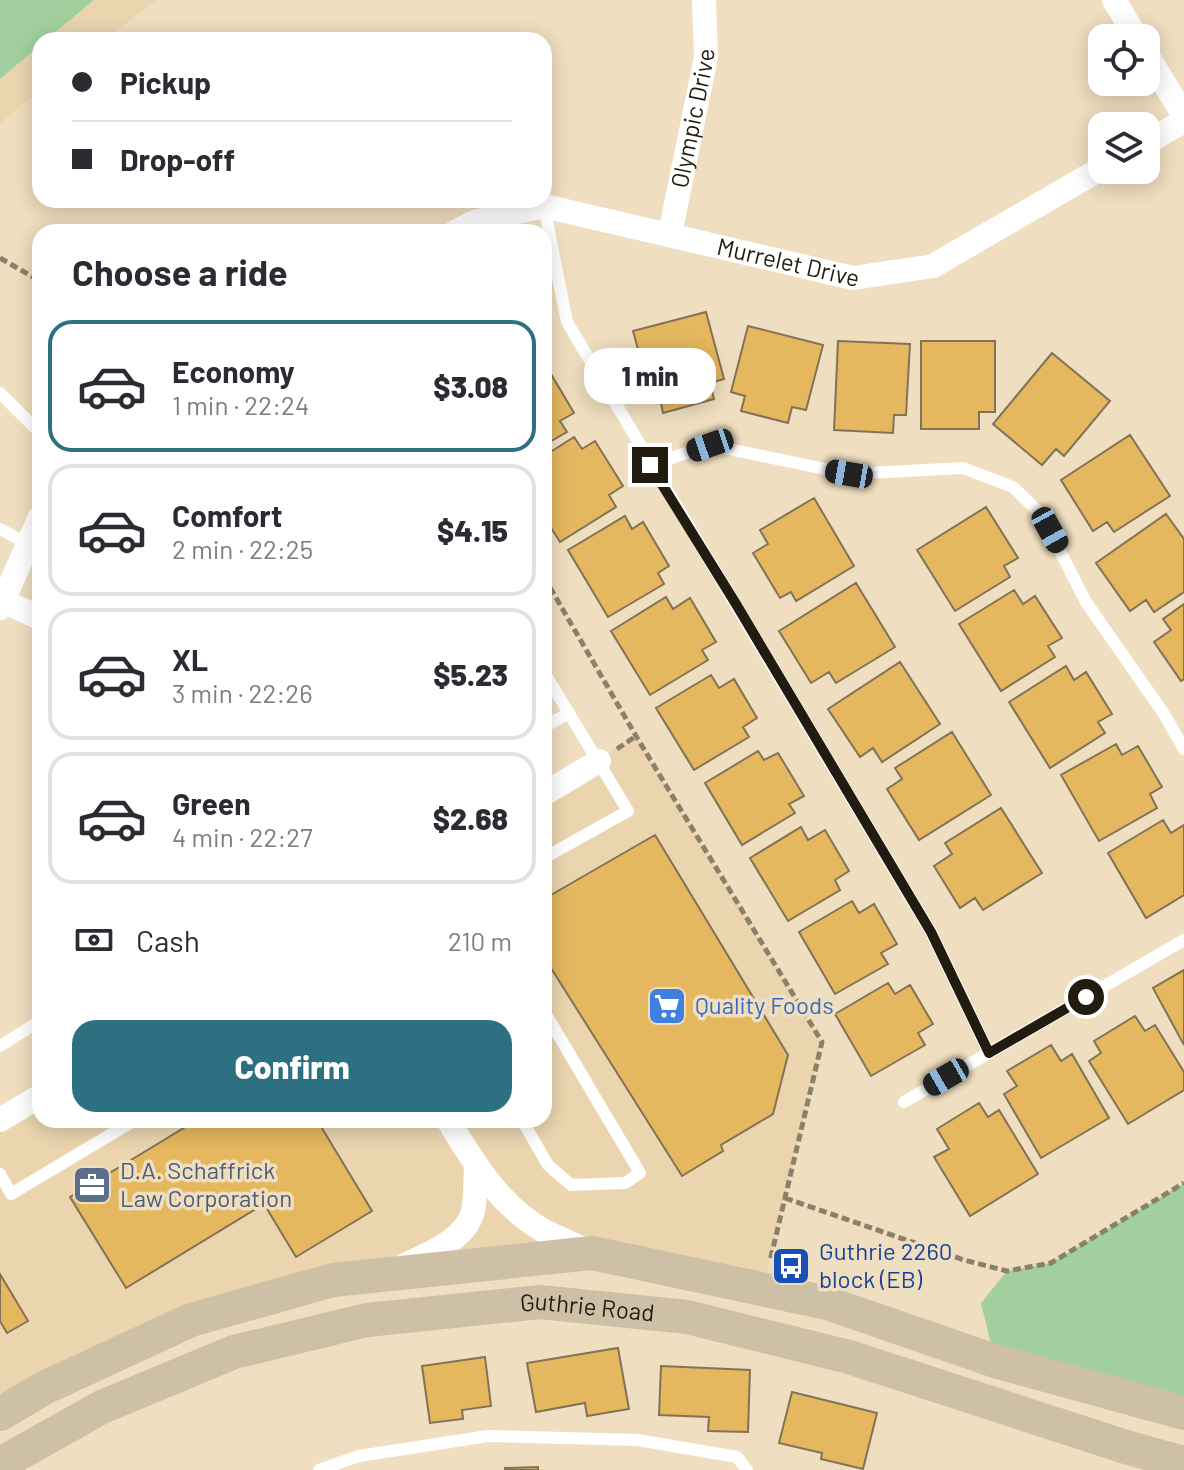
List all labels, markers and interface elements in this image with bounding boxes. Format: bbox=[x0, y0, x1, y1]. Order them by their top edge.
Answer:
map controls bbox=[1088, 24, 1160, 184]
button: locate bbox=[1088, 24, 1160, 96]
street label: Olympic Drive bbox=[664, 48, 719, 190]
text: Pickup bbox=[120, 64, 211, 100]
button: layers bbox=[1088, 112, 1160, 184]
text: Drop-off bbox=[120, 141, 235, 177]
street label: Murrelet Drive bbox=[714, 231, 863, 292]
text: Choose a ride bbox=[72, 250, 288, 293]
callout: 1 min bbox=[584, 349, 716, 405]
icon: car bbox=[76, 350, 148, 422]
text: Economy bbox=[172, 353, 295, 389]
text: 1 min bbox=[621, 360, 679, 391]
text: $3.08 bbox=[433, 368, 508, 404]
text: 1 min · 22:24 bbox=[172, 389, 309, 420]
car bbox=[683, 426, 737, 464]
route end bbox=[632, 447, 668, 483]
car bbox=[823, 458, 875, 490]
icon: car bbox=[76, 494, 148, 566]
text: Comfort bbox=[172, 497, 282, 533]
car bbox=[1028, 503, 1072, 557]
text: $4.15 bbox=[437, 512, 508, 548]
text: 2 min · 22:25 bbox=[172, 533, 313, 564]
icon: car bbox=[76, 638, 148, 710]
text: XL bbox=[172, 641, 208, 677]
text: $5.23 bbox=[433, 656, 508, 692]
text: 3 min · 22:26 bbox=[172, 677, 313, 708]
icon: car bbox=[76, 782, 148, 854]
text: Green bbox=[172, 785, 251, 821]
text: $2.68 bbox=[433, 800, 508, 836]
text: 4 min · 22:27 bbox=[172, 821, 312, 852]
icon: cash bbox=[72, 918, 116, 962]
text: Cash bbox=[136, 922, 200, 958]
text: 210 m bbox=[448, 925, 512, 956]
route start bbox=[1068, 979, 1104, 1015]
supermarket icon: Quality Foods bbox=[646, 985, 688, 1027]
place label: Quality Foods bbox=[695, 990, 834, 1019]
button: Confirm bbox=[72, 1020, 512, 1112]
car bbox=[919, 1055, 973, 1099]
place label: D.A. Schaffrick Law Corporation bbox=[120, 1155, 292, 1212]
office icon: D.A. Schaffrick Law Corporation bbox=[71, 1164, 113, 1206]
place label: Guthrie 2260 block (EB) bbox=[819, 1236, 952, 1293]
bus stop icon: Guthrie 2260 block (EB) bbox=[770, 1245, 812, 1287]
street label: Guthrie Road bbox=[518, 1286, 656, 1327]

